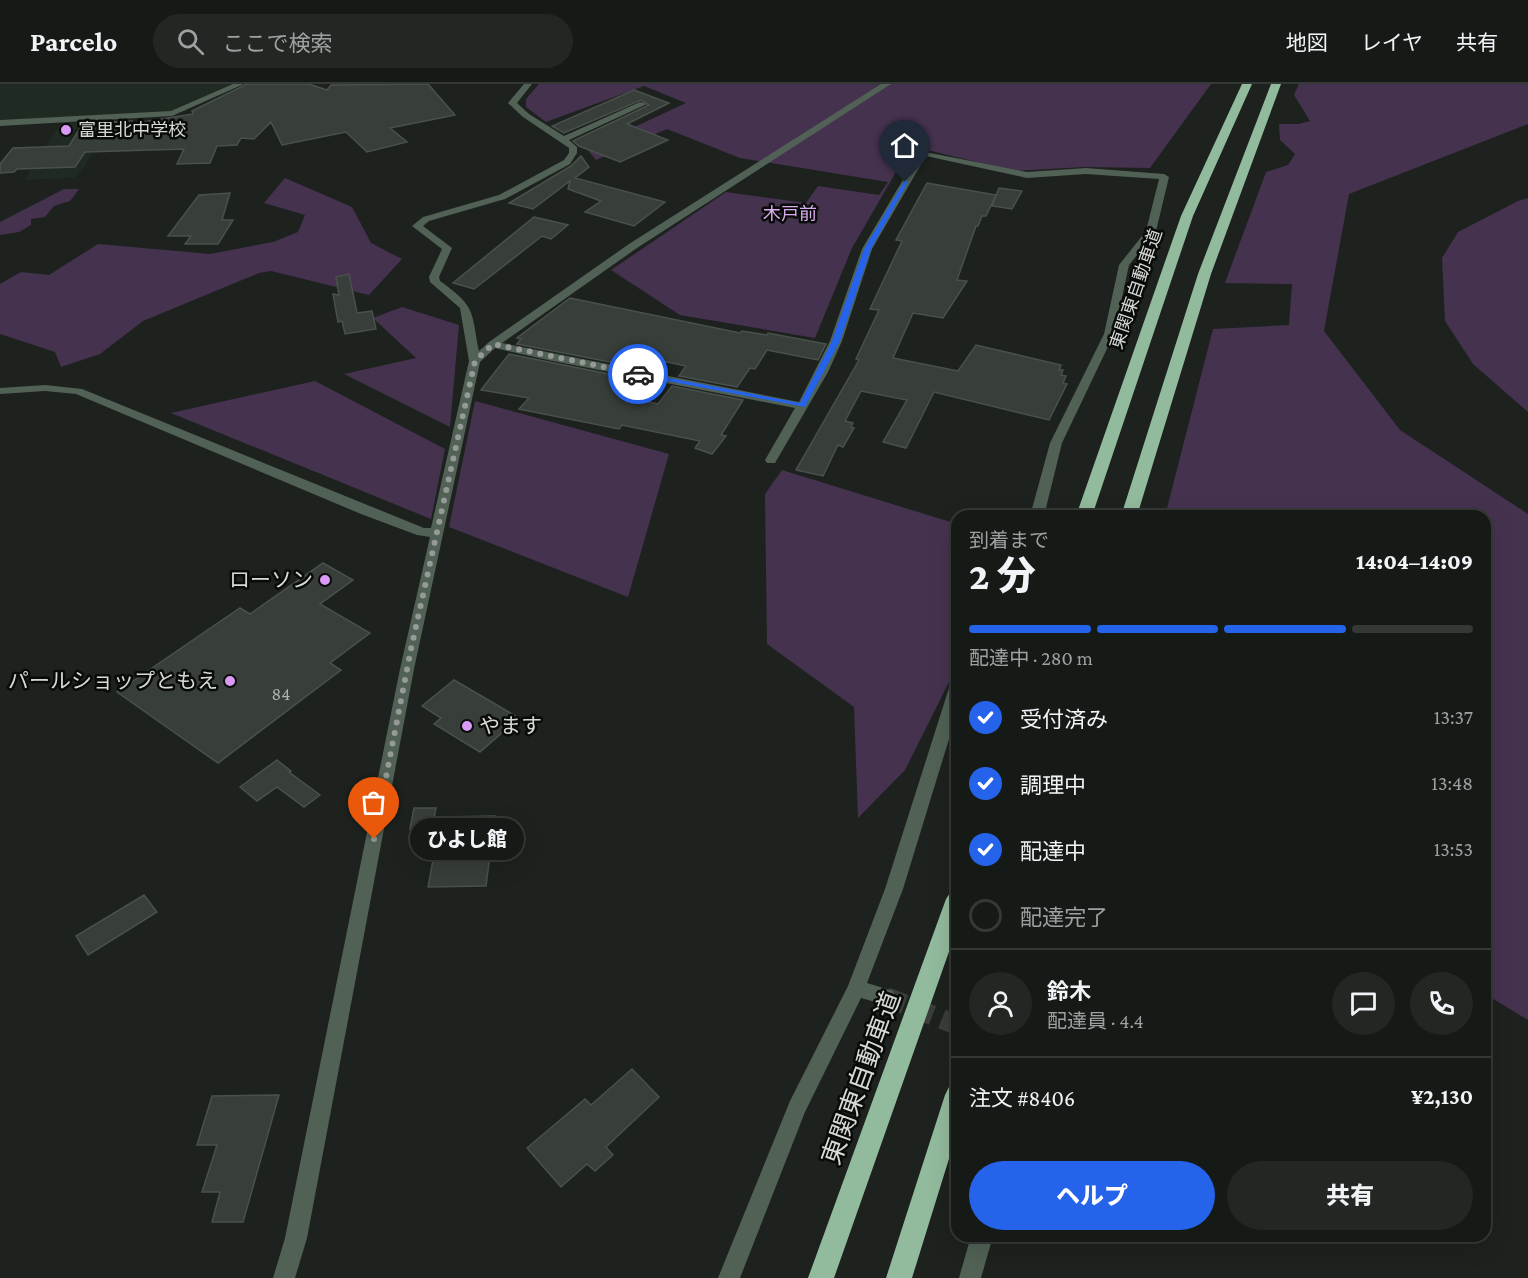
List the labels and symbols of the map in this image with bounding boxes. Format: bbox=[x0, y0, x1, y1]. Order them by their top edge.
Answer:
place label: 富里北中学校 bbox=[78, 120, 186, 140]
pin bbox=[879, 120, 930, 182]
marker: 富里北中学校 bbox=[59, 123, 73, 137]
district label: 木戸前 bbox=[763, 204, 817, 224]
street label: 東関東自動車道 bbox=[1106, 226, 1166, 352]
courier bbox=[608, 344, 668, 404]
place label: ローソン bbox=[229, 568, 313, 592]
marker: ローソン bbox=[318, 573, 332, 587]
place label: パールショップともえ bbox=[8, 669, 218, 693]
marker: パールショップともえ bbox=[223, 674, 237, 688]
house number: 84 bbox=[272, 684, 290, 704]
place label: やます bbox=[479, 714, 542, 738]
marker: やます bbox=[460, 719, 474, 733]
pin bbox=[348, 777, 399, 839]
callout: ひよし館 bbox=[410, 818, 524, 860]
street label: 東関東自動車道 bbox=[817, 988, 906, 1169]

